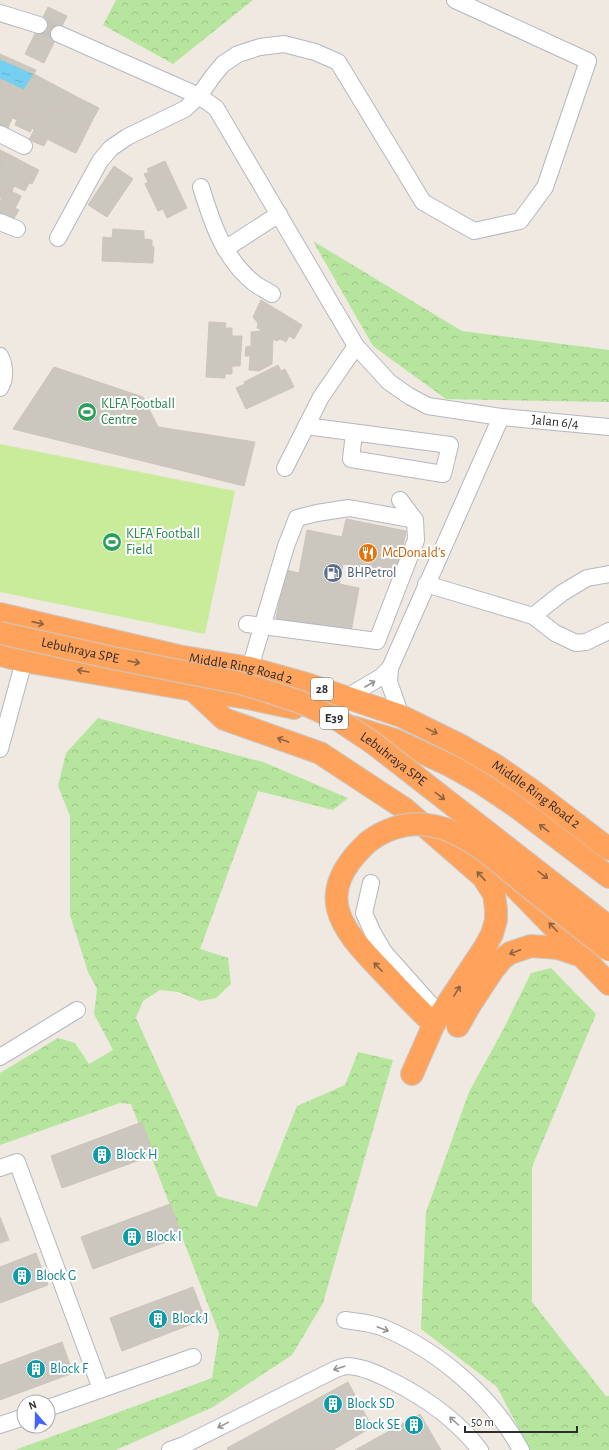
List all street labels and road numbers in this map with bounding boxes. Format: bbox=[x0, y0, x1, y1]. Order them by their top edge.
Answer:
street label: Jalan 6/4 bbox=[531, 413, 580, 431]
street label: Lebuhraya SPE bbox=[40, 635, 120, 666]
street label: Middle Ring Road 2 bbox=[188, 651, 294, 687]
road number: 28 bbox=[311, 678, 333, 700]
road number: E39 bbox=[320, 707, 348, 729]
street label: Lebuhraya SPE bbox=[358, 730, 429, 789]
street label: Middle Ring Road 2 bbox=[489, 758, 583, 831]

